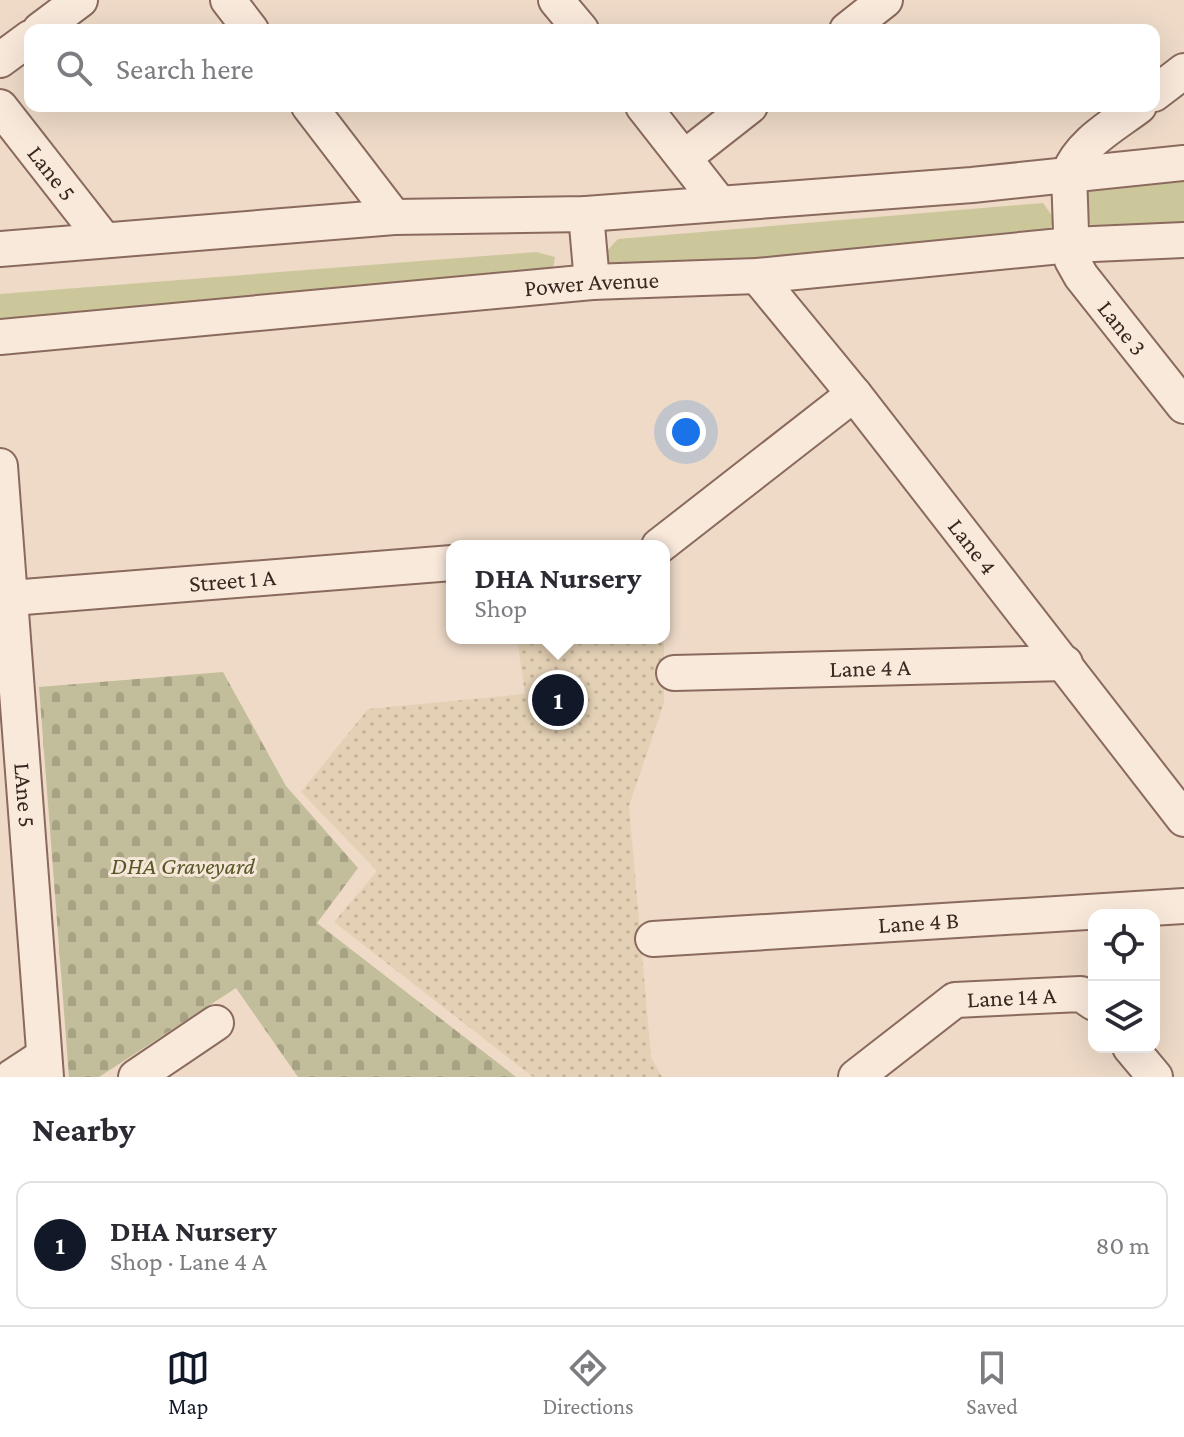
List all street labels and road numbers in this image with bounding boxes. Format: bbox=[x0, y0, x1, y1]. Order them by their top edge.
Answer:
street label: Lane 5 bbox=[22, 140, 82, 206]
street label: Power Avenue bbox=[523, 266, 659, 301]
street label: Lane 3 bbox=[1093, 295, 1152, 360]
street label: Lane 4 bbox=[943, 513, 1003, 580]
street label: Street 1 A bbox=[188, 563, 277, 597]
street label: Lane 4 A bbox=[829, 653, 911, 682]
street label: LAne 5 bbox=[9, 762, 41, 828]
street label: Lane 4 B bbox=[877, 906, 960, 938]
street label: Lane 14 A bbox=[966, 981, 1057, 1012]

